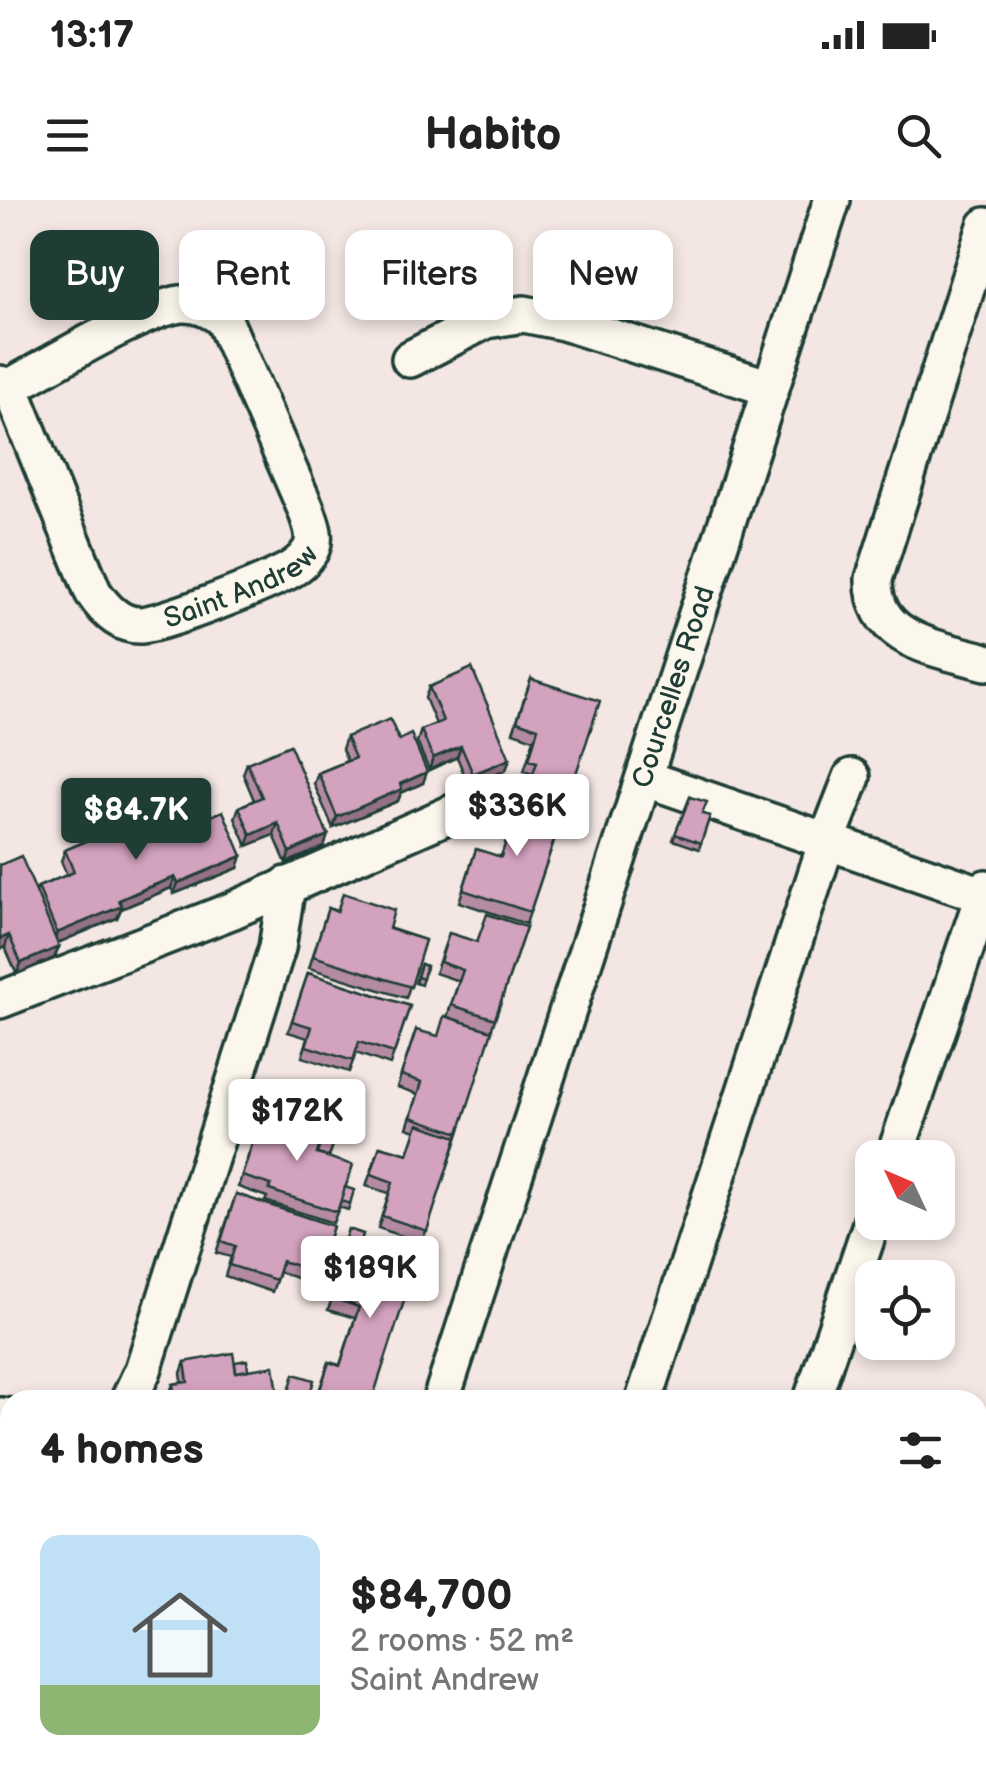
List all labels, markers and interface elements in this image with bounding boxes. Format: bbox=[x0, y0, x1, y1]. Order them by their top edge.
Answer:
text: 13:17 bbox=[50, 13, 134, 58]
icon: menu bbox=[40, 108, 95, 163]
text: Habito bbox=[425, 108, 561, 163]
icon: search bbox=[891, 108, 946, 163]
chip: Buy bbox=[30, 230, 159, 320]
chip: Rent bbox=[179, 230, 325, 320]
chip: Filters bbox=[345, 230, 513, 320]
chip: New bbox=[533, 230, 673, 320]
street label: Saint Andrew bbox=[160, 538, 325, 635]
street label: Courcelles Road bbox=[625, 582, 722, 792]
pin: $336K bbox=[447, 774, 587, 859]
pin: $84.7K bbox=[55, 778, 217, 863]
text: $336K bbox=[467, 787, 567, 826]
text: $84.7K bbox=[83, 791, 189, 830]
pin: $172K bbox=[227, 1079, 367, 1164]
text: $172K bbox=[250, 1092, 344, 1131]
north arrow bbox=[855, 1140, 955, 1240]
map controls bbox=[855, 1140, 955, 1360]
pin: $189K bbox=[300, 1236, 440, 1321]
text: $189K bbox=[323, 1249, 417, 1288]
button: locate bbox=[855, 1260, 955, 1360]
icon: filters bbox=[893, 1423, 948, 1478]
text: 4 homes bbox=[40, 1425, 204, 1476]
text: $84,700 bbox=[350, 1571, 513, 1622]
icon: home bbox=[120, 1575, 240, 1695]
text: 2 rooms · 52 m² bbox=[350, 1622, 574, 1661]
text: Saint Andrew bbox=[350, 1661, 539, 1700]

